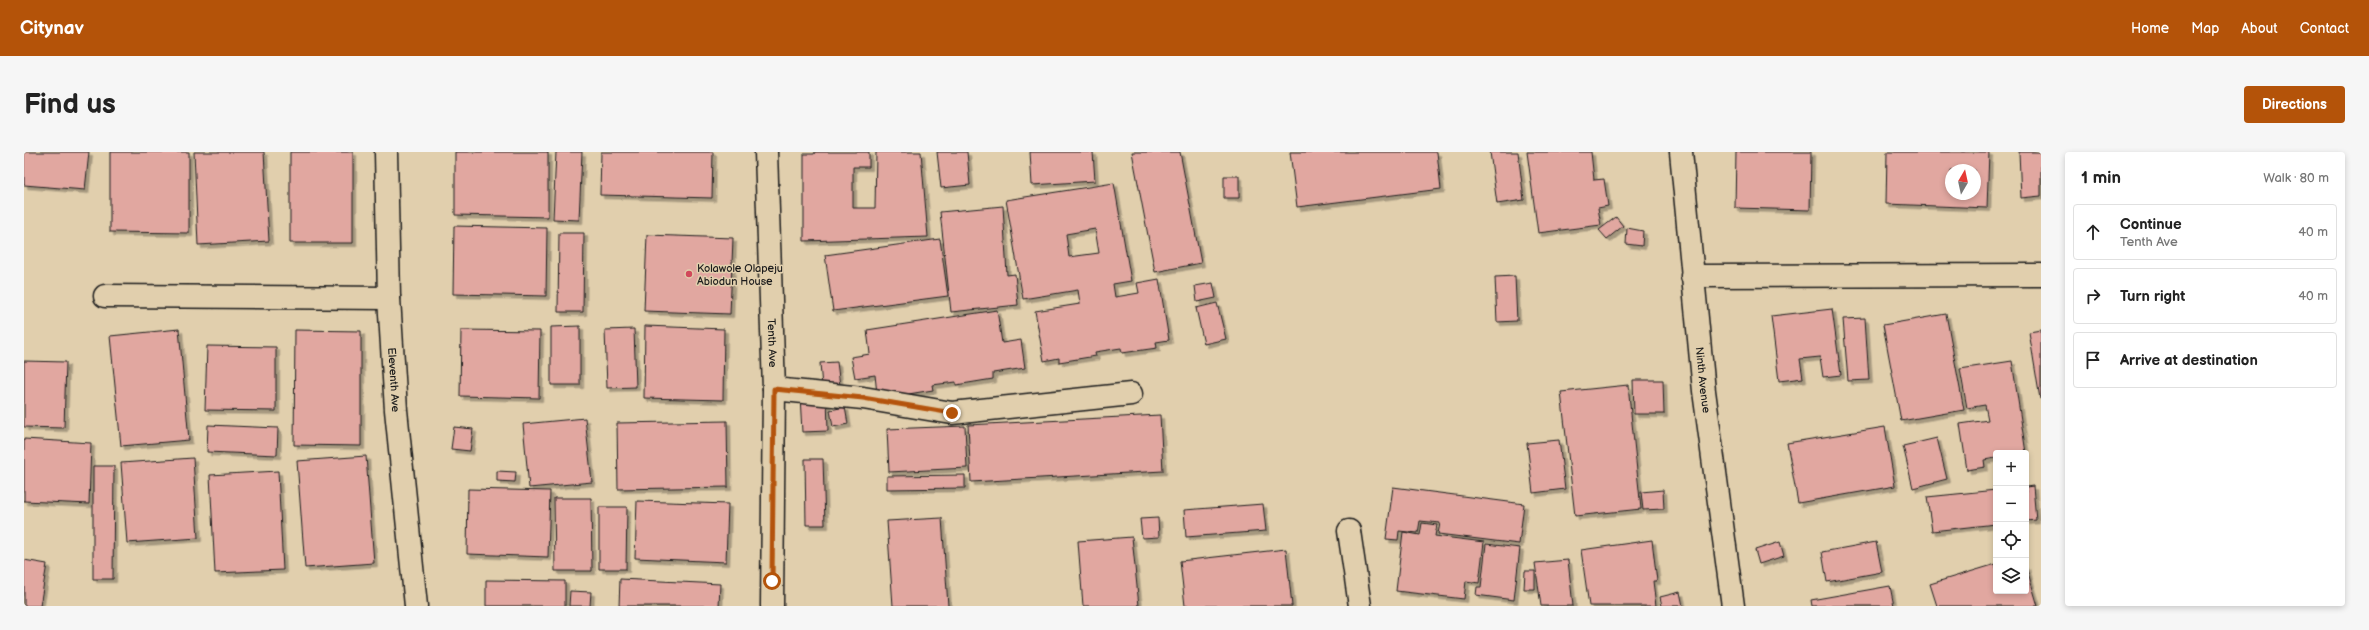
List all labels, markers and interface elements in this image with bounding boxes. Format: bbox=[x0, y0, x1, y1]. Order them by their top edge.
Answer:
text: Citynav bbox=[20, 17, 84, 40]
text: Home bbox=[2131, 20, 2169, 37]
text: Map bbox=[2191, 20, 2219, 37]
text: About bbox=[2241, 20, 2278, 37]
text: Contact bbox=[2300, 20, 2349, 37]
button: Directions bbox=[2244, 86, 2345, 123]
text: Find us bbox=[24, 88, 116, 121]
north arrow bbox=[1945, 164, 1981, 200]
text: 1 min bbox=[2081, 168, 2121, 188]
text: Walk · 80 m bbox=[2263, 170, 2329, 186]
text: Continue bbox=[2120, 215, 2182, 234]
icon: ahead bbox=[2082, 221, 2104, 243]
text: 40 m bbox=[2298, 224, 2328, 240]
text: Tenth Ave bbox=[2120, 234, 2178, 250]
place label: Kolawole Olapeju Abiodun House bbox=[697, 262, 783, 288]
marker: Kolawole Olapeju Abiodun House bbox=[684, 269, 694, 279]
icon: right bbox=[2082, 285, 2104, 307]
text: Turn right bbox=[2120, 287, 2185, 306]
text: 40 m bbox=[2298, 288, 2328, 304]
street label: Tenth Ave bbox=[765, 318, 780, 368]
street label: Ninth Avenue bbox=[1693, 346, 1713, 414]
street label: Eleventh Ave bbox=[386, 347, 403, 413]
icon: arrive bbox=[2082, 349, 2104, 371]
text: Arrive at destination bbox=[2120, 351, 2258, 370]
route end bbox=[943, 404, 961, 422]
map controls bbox=[1993, 450, 2029, 594]
button: + bbox=[1993, 450, 2029, 486]
button: − bbox=[1993, 486, 2029, 522]
button: locate bbox=[1993, 522, 2029, 558]
button: layers bbox=[1993, 558, 2029, 594]
route start bbox=[763, 572, 781, 590]

